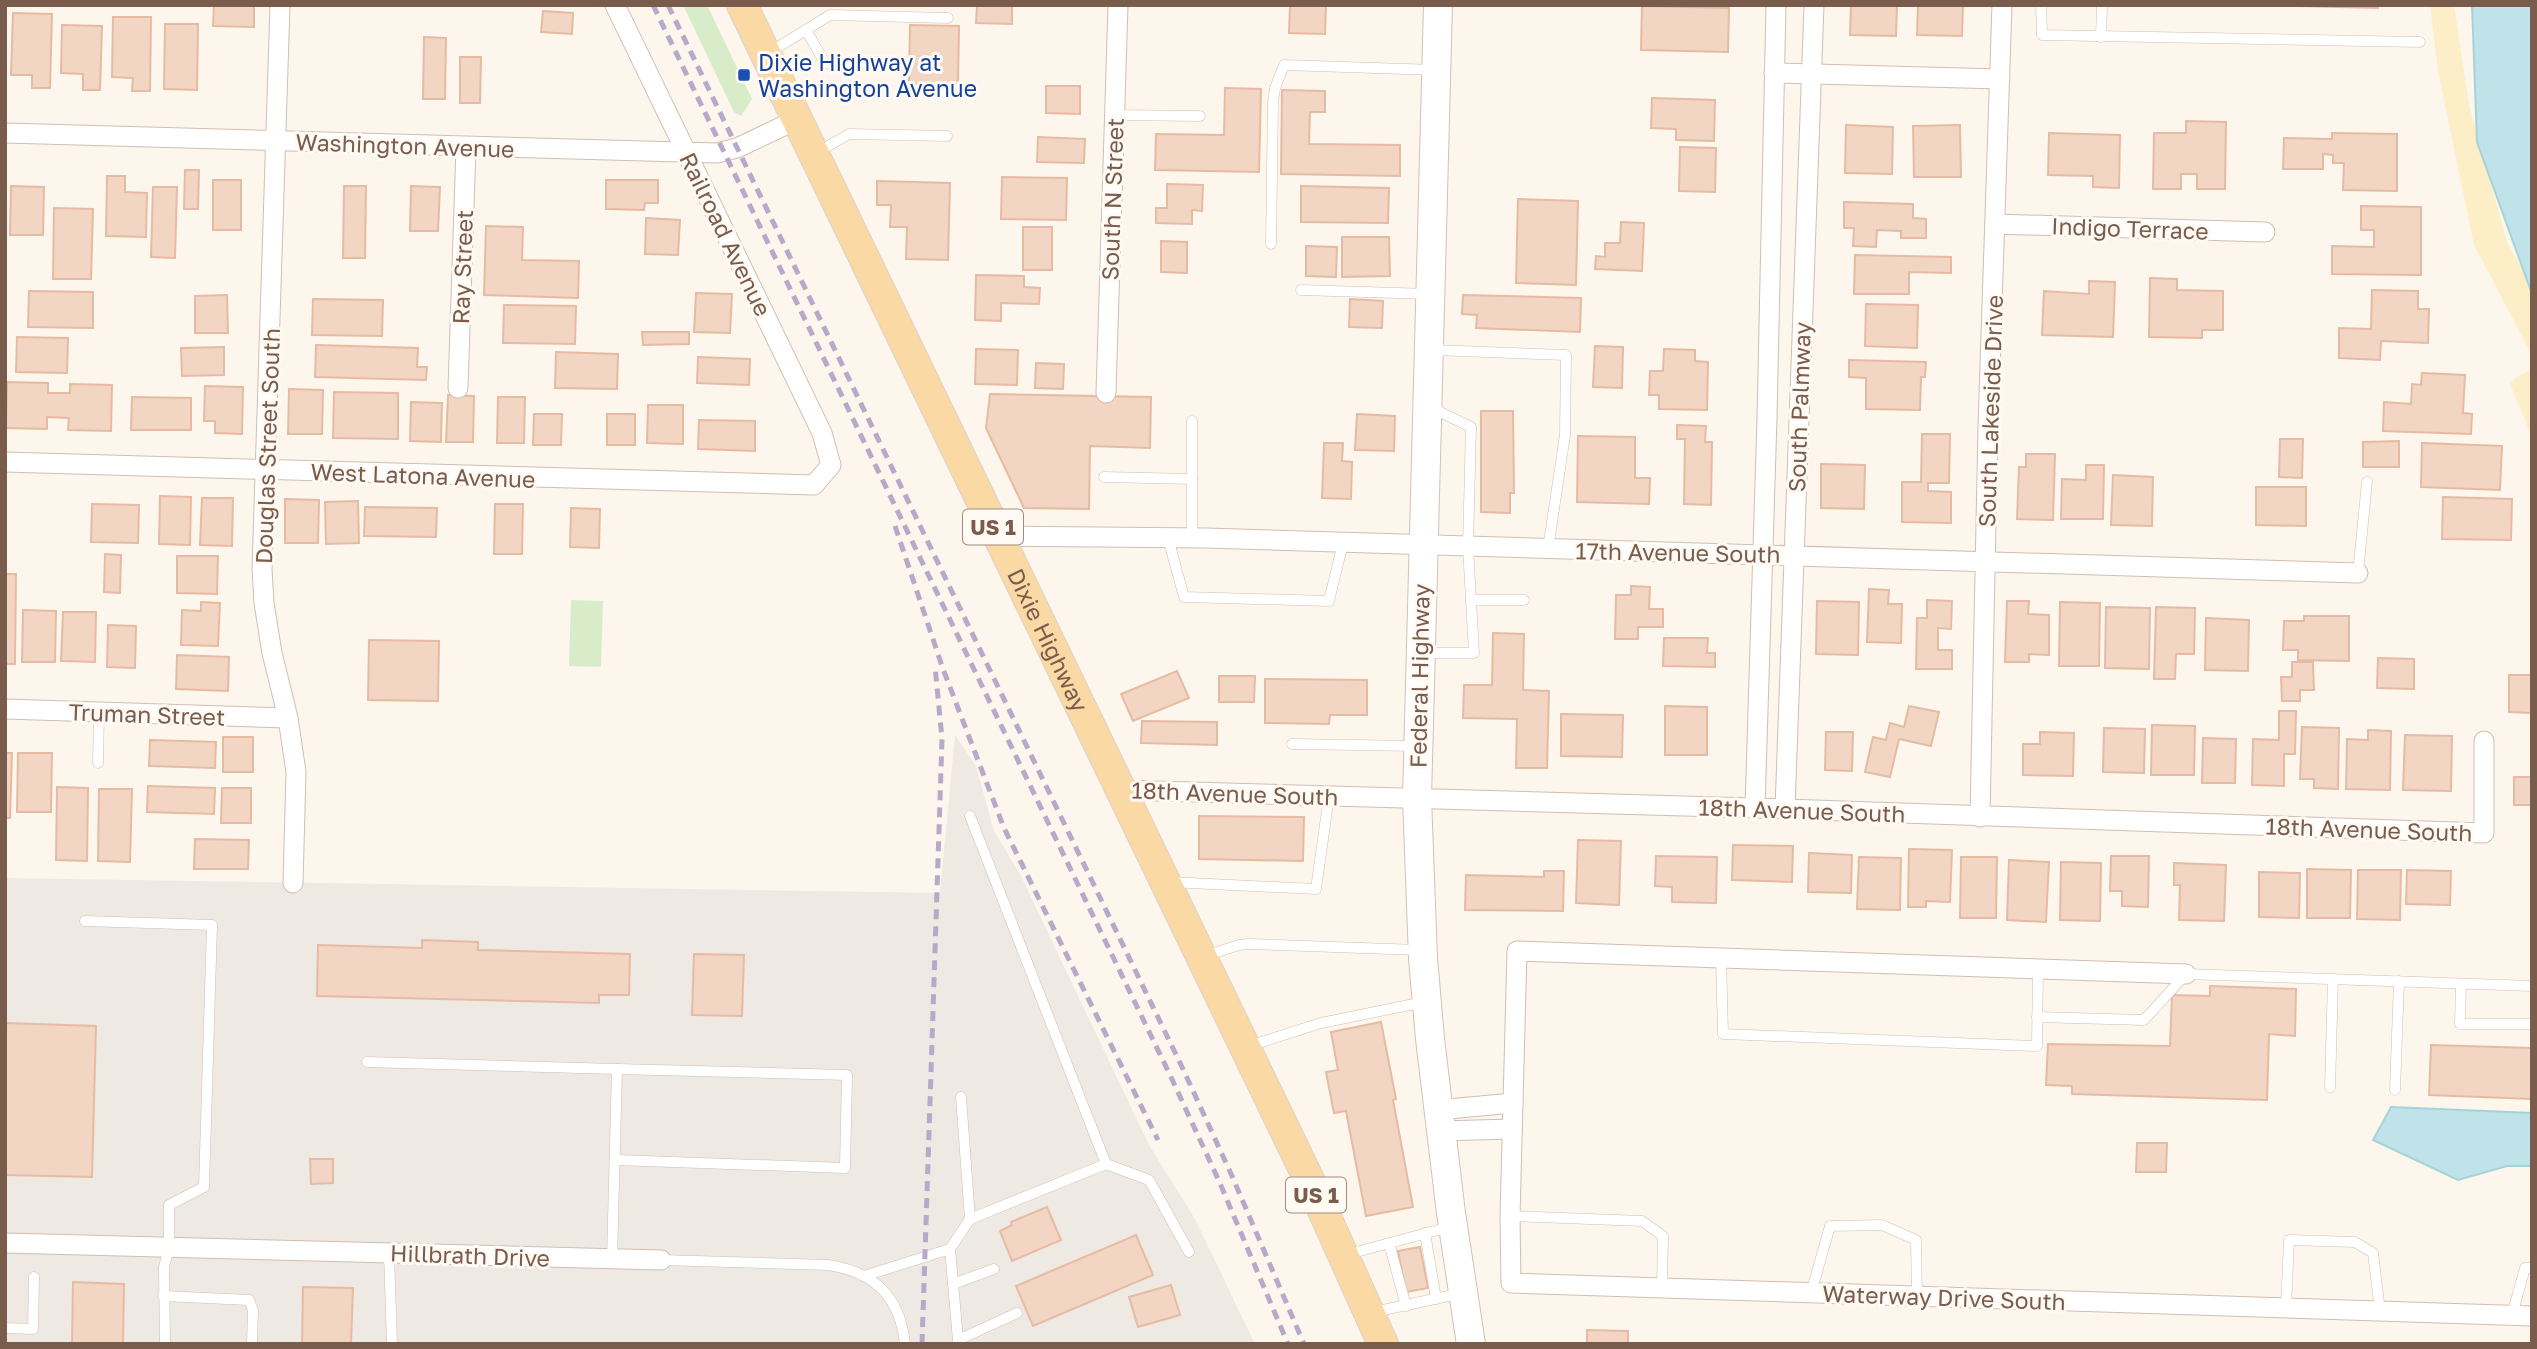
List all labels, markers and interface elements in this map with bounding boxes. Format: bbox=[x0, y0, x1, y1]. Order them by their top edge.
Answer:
place label: Dixie Highway at Washington Avenue bbox=[758, 48, 977, 102]
marker: Dixie Highway at Washington Avenue bbox=[736, 67, 752, 83]
street label: South N Street bbox=[1095, 117, 1129, 281]
street label: Washington Avenue bbox=[295, 127, 515, 163]
street label: Railroad Avenue bbox=[674, 148, 778, 320]
street label: Ray Street bbox=[446, 209, 478, 325]
street label: Indigo Terrace bbox=[2051, 211, 2209, 245]
street label: South Lakeside Drive bbox=[1972, 294, 2008, 528]
street label: South Palmway bbox=[1782, 321, 1816, 493]
street label: Douglas Street South bbox=[249, 328, 285, 564]
street label: West Latona Avenue bbox=[310, 457, 536, 493]
road number: US 1 bbox=[963, 510, 1023, 544]
street label: 17th Avenue South bbox=[1575, 536, 1781, 568]
street label: Dixie Highway bbox=[1002, 564, 1095, 716]
street label: Federal Highway bbox=[1403, 583, 1435, 768]
street label: Truman Street bbox=[68, 697, 226, 731]
street label: 18th Avenue South bbox=[1131, 775, 1339, 811]
street label: 18th Avenue South bbox=[1698, 792, 1906, 828]
street label: 18th Avenue South bbox=[2265, 811, 2473, 847]
road number: US 1 bbox=[1286, 1178, 1346, 1212]
street label: Hillbrath Drive bbox=[390, 1238, 550, 1272]
street label: Waterway Drive South bbox=[1822, 1279, 2066, 1315]

